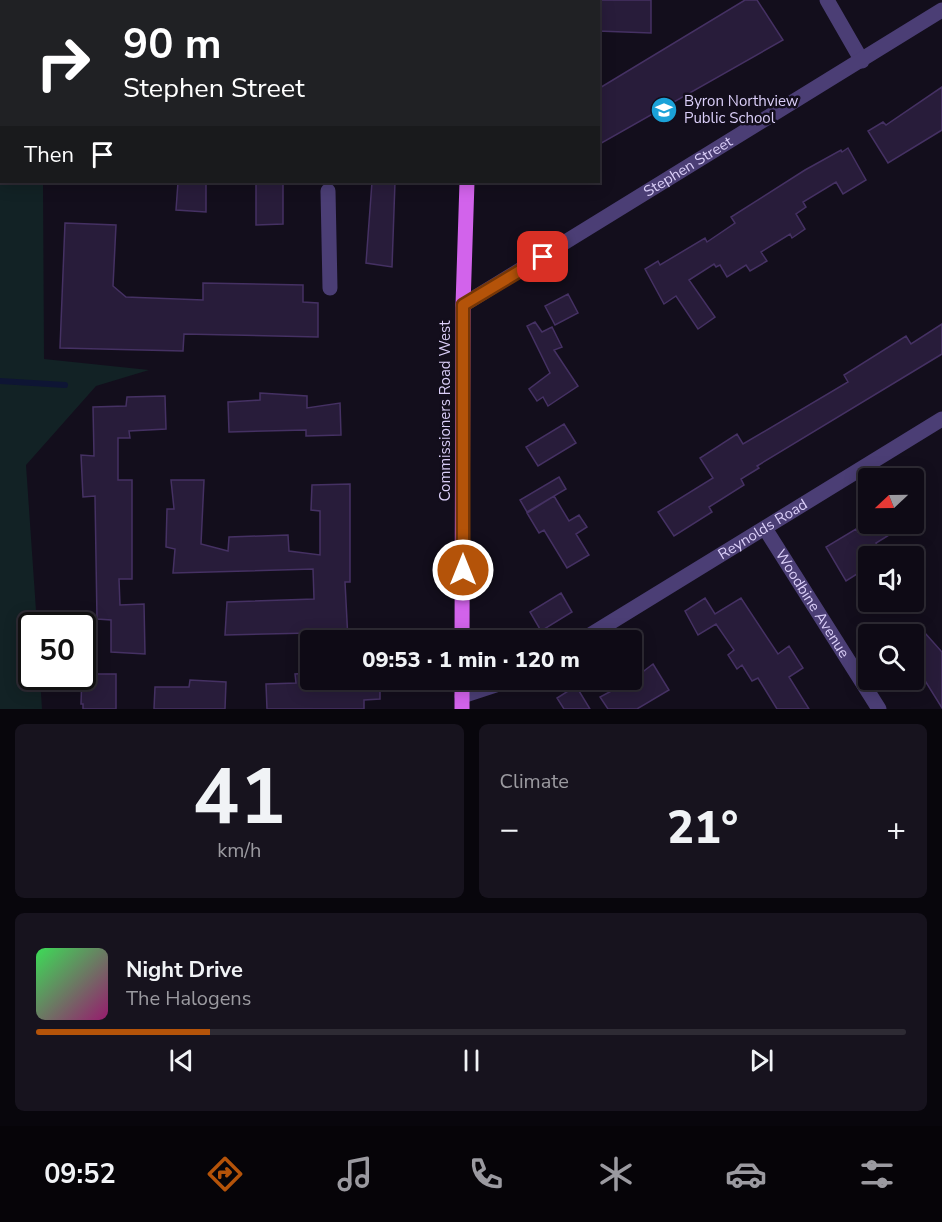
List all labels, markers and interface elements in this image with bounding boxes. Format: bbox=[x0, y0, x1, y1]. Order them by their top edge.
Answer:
text: 90 m bbox=[123, 16, 222, 73]
icon: right bbox=[24, 24, 102, 102]
text: Stephen Street bbox=[123, 70, 305, 107]
place label: Byron Northview Public School bbox=[684, 91, 799, 128]
school or university icon: Byron Northview Public School bbox=[649, 95, 679, 125]
street label: Stephen Street bbox=[640, 131, 737, 202]
icon: arrive bbox=[86, 138, 119, 171]
text: Then bbox=[24, 140, 74, 170]
pin bbox=[517, 231, 568, 282]
icon: arrive bbox=[526, 240, 559, 273]
street label: Commissioners Road West bbox=[435, 320, 455, 501]
north arrow bbox=[858, 468, 924, 534]
map controls bbox=[858, 468, 924, 690]
street label: Reynolds Road bbox=[714, 494, 811, 564]
position arrow bbox=[431, 538, 495, 602]
street label: Woodbine Avenue bbox=[771, 545, 854, 662]
button: sound bbox=[858, 546, 924, 612]
speed limit sign: 50 bbox=[18, 612, 96, 690]
button: search bbox=[858, 624, 924, 690]
text: 09:53 · 1 min · 120 m bbox=[362, 645, 580, 675]
text: 41 bbox=[192, 744, 286, 851]
text: Climate bbox=[500, 768, 569, 795]
text: 21° bbox=[667, 798, 738, 859]
text: − bbox=[500, 807, 519, 852]
text: + bbox=[886, 807, 906, 852]
text: km/h bbox=[217, 837, 261, 864]
text: Night Drive bbox=[126, 955, 243, 985]
text: The Halogens bbox=[126, 985, 251, 1012]
icon: previous bbox=[165, 1044, 198, 1077]
icon: pause bbox=[455, 1044, 488, 1077]
icon: next bbox=[745, 1044, 778, 1077]
icon: directions bbox=[204, 1153, 246, 1195]
icon: music bbox=[334, 1153, 376, 1195]
icon: phone bbox=[465, 1153, 507, 1195]
icon: climate bbox=[595, 1153, 637, 1195]
icon: car bbox=[725, 1153, 767, 1195]
icon: filters bbox=[856, 1153, 898, 1195]
text: 09:52 bbox=[44, 1156, 116, 1193]

